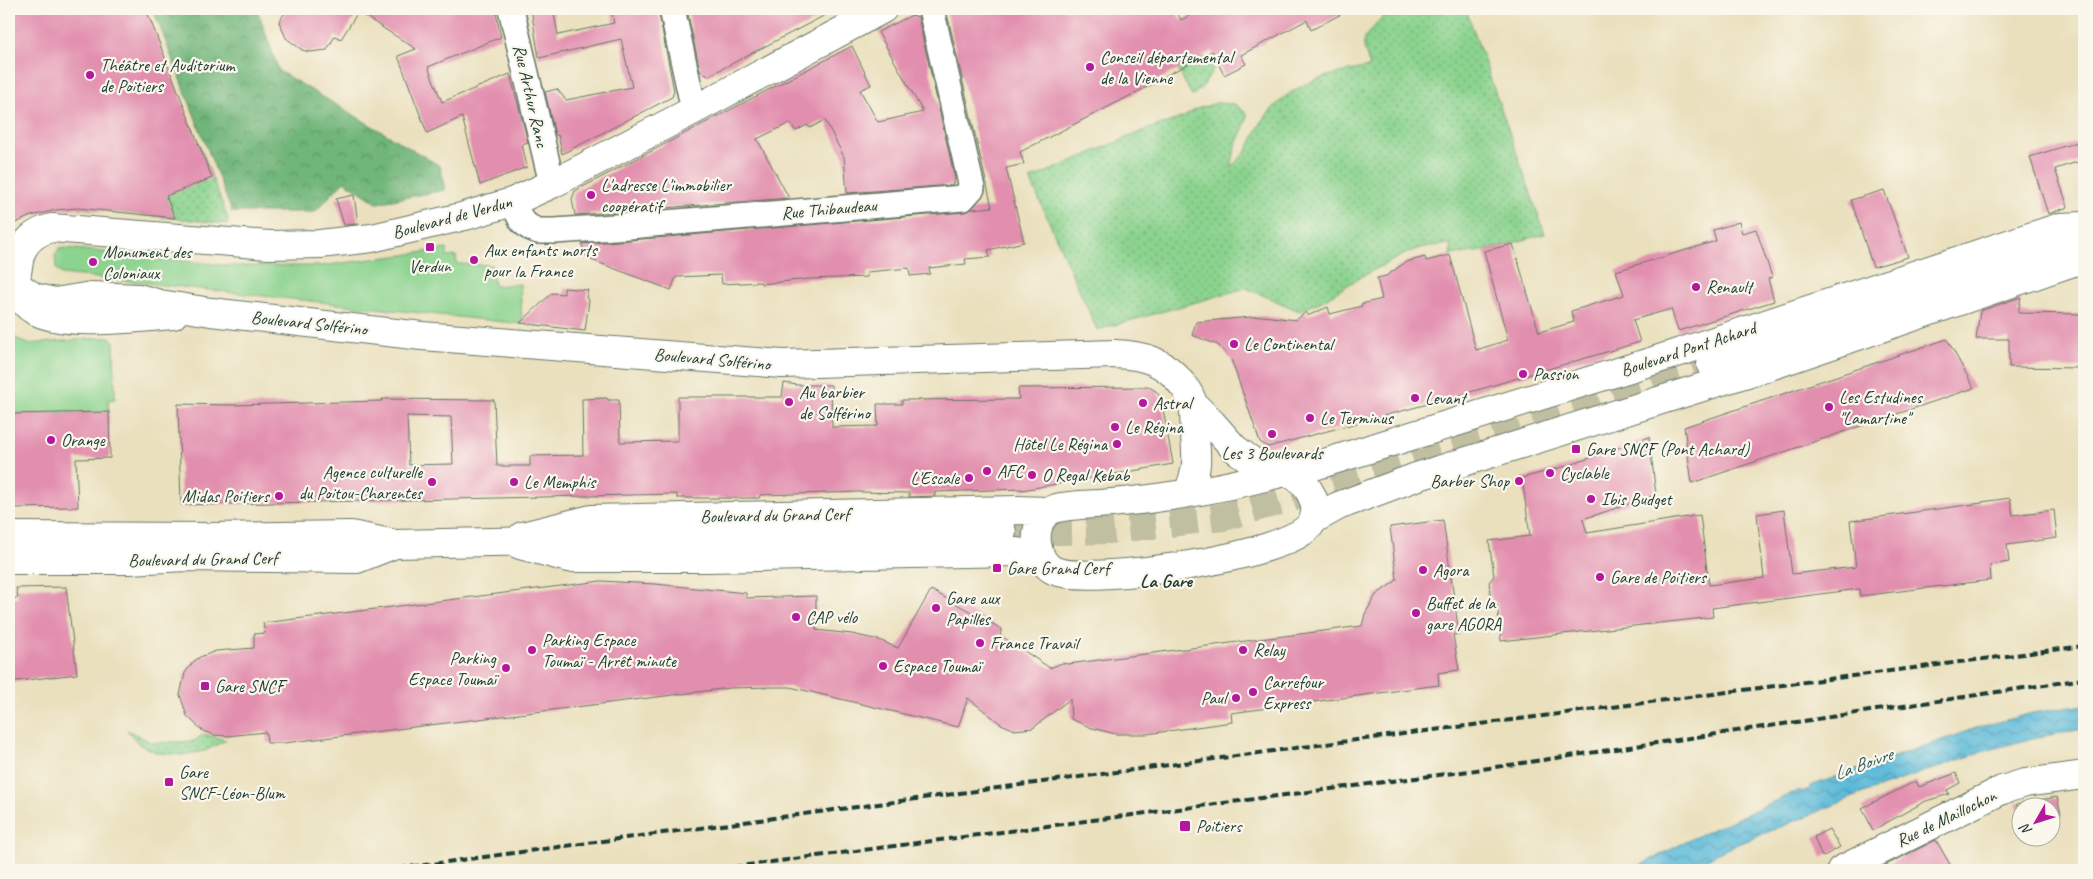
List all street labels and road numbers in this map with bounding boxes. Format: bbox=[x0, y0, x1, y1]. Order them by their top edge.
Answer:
street label: Rue Arthur Ranc bbox=[508, 42, 554, 151]
street label: Boulevard de Verdun bbox=[390, 190, 515, 243]
street label: Rue Thibaudeau bbox=[780, 194, 879, 224]
street label: Boulevard Solférino bbox=[250, 306, 370, 340]
street label: Boulevard Pont Achard bbox=[1618, 316, 1761, 381]
street label: Boulevard Solférino bbox=[653, 343, 773, 375]
street label: Boulevard du Grand Cerf bbox=[700, 503, 854, 527]
street label: Boulevard du Grand Cerf bbox=[128, 547, 282, 571]
street label: Rue de Maillochon bbox=[1892, 784, 2001, 852]

